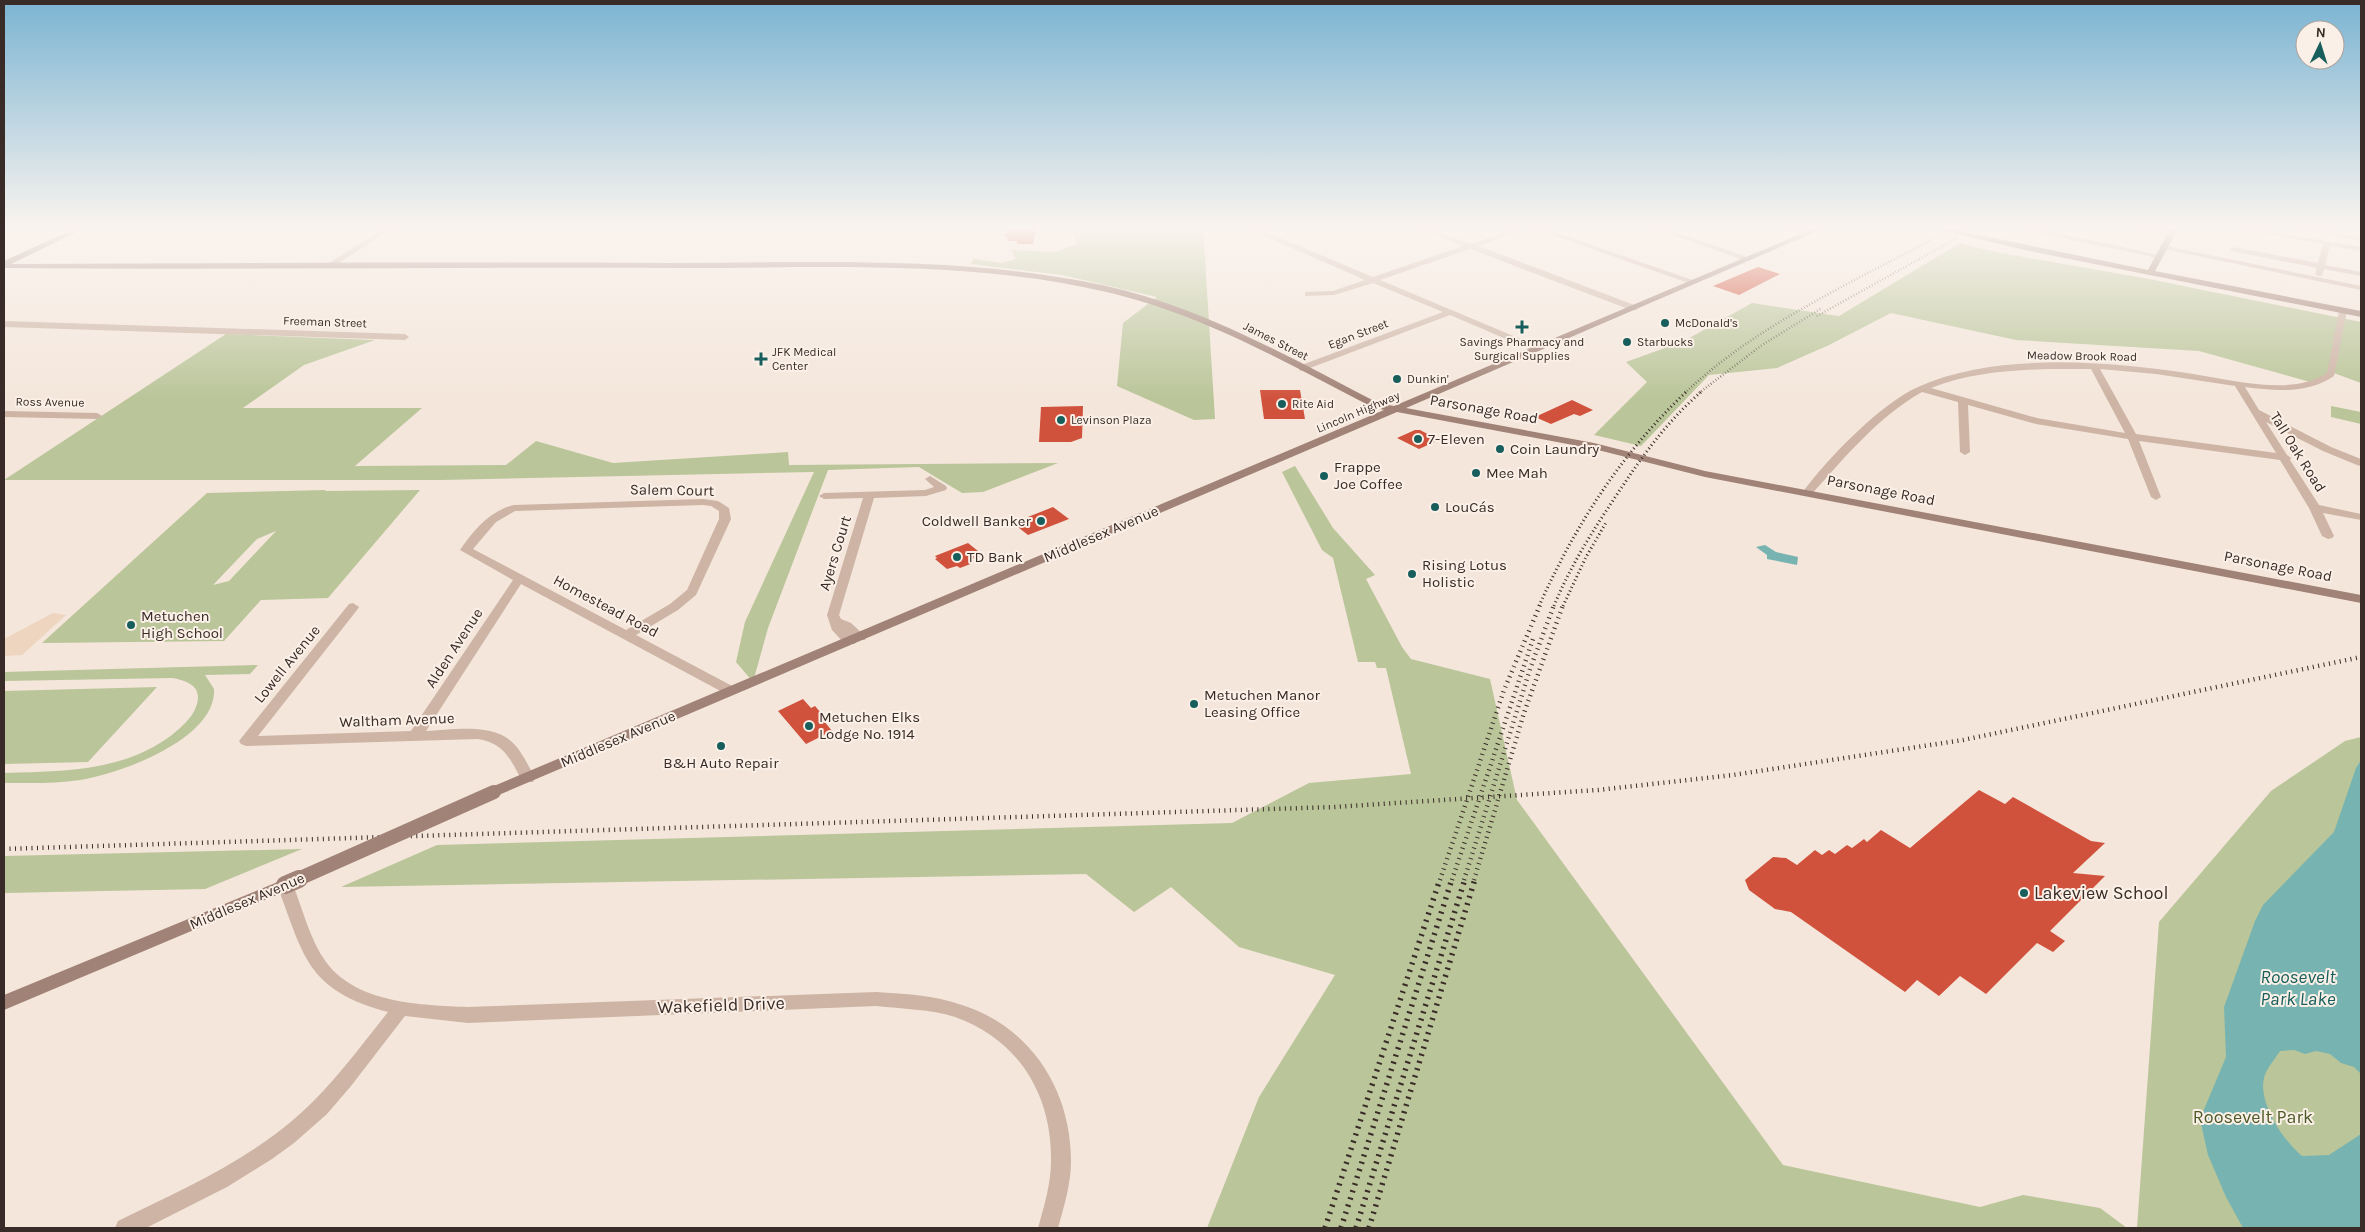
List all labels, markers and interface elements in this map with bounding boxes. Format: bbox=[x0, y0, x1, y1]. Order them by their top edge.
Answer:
north arrow bbox=[2295, 20, 2345, 70]
text: N bbox=[2315, 24, 2326, 41]
street label: Freeman Street bbox=[283, 314, 368, 330]
street label: Egan Street bbox=[1326, 316, 1390, 352]
place label: McDonald's bbox=[1675, 316, 1738, 330]
marker: McDonald's bbox=[1659, 317, 1671, 329]
street label: James Street bbox=[1241, 319, 1311, 364]
marker: Savings Pharmacy and Surgical Supplies bbox=[1516, 321, 1528, 333]
place label: Savings Pharmacy and Surgical Supplies bbox=[1460, 335, 1584, 363]
place label: Starbucks bbox=[1637, 335, 1693, 349]
marker: Starbucks bbox=[1621, 336, 1633, 348]
place label: JFK Medical Center bbox=[772, 345, 836, 373]
street label: Meadow Brook Road bbox=[2027, 348, 2137, 364]
marker: JFK Medical Center bbox=[754, 352, 768, 366]
place label: Dunkin' bbox=[1407, 372, 1449, 386]
marker: Dunkin' bbox=[1391, 373, 1403, 385]
street label: Lincoln Highway bbox=[1314, 388, 1402, 436]
street label: Parsonage Road bbox=[1428, 391, 1540, 427]
street label: Ross Avenue bbox=[15, 394, 85, 410]
place label: Rite Aid bbox=[1292, 397, 1334, 411]
marker: Rite Aid bbox=[1276, 398, 1288, 410]
street label: Tall Oak Road bbox=[2266, 409, 2330, 495]
place label: Levinson Plaza bbox=[1071, 413, 1152, 427]
marker: Levinson Plaza bbox=[1055, 414, 1067, 426]
place label: 7-Eleven bbox=[1428, 430, 1485, 448]
marker: 7-Eleven bbox=[1412, 433, 1424, 445]
place label: Coin Laundry bbox=[1510, 440, 1599, 458]
marker: Coin Laundry bbox=[1494, 443, 1506, 455]
place label: Frappe Joe Coffee bbox=[1334, 458, 1403, 493]
place label: Mee Mah bbox=[1486, 464, 1548, 482]
marker: Mee Mah bbox=[1470, 467, 1482, 479]
marker: Frappe Joe Coffee bbox=[1318, 470, 1330, 482]
street label: Parsonage Road bbox=[1825, 471, 1937, 509]
street label: Salem Court bbox=[630, 480, 715, 500]
place label: LouCás bbox=[1445, 498, 1495, 516]
marker: LouCás bbox=[1429, 501, 1441, 513]
street label: Middlesex Avenue bbox=[1041, 502, 1161, 566]
place label: Coldwell Banker bbox=[922, 512, 1032, 530]
street label: Ayers Court bbox=[815, 513, 855, 593]
marker: Coldwell Banker bbox=[1035, 515, 1047, 527]
street label: Parsonage Road bbox=[2222, 547, 2334, 585]
place label: TD Bank bbox=[967, 548, 1023, 566]
marker: TD Bank bbox=[951, 551, 963, 563]
place label: Rising Lotus Holistic bbox=[1422, 556, 1507, 591]
marker: Rising Lotus Holistic bbox=[1406, 568, 1418, 580]
street label: Homestead Road bbox=[550, 571, 662, 641]
street label: Alden Avenue bbox=[422, 605, 486, 691]
place label: Metuchen High School bbox=[141, 607, 223, 642]
marker: Metuchen High School bbox=[125, 619, 137, 631]
street label: Lowell Avenue bbox=[250, 621, 324, 707]
place label: Metuchen Manor Leasing Office bbox=[1204, 686, 1320, 721]
marker: Metuchen Manor Leasing Office bbox=[1188, 698, 1200, 710]
street label: Middlesex Avenue bbox=[558, 707, 678, 771]
place label: Metuchen Elks Lodge No. 1914 bbox=[819, 708, 920, 743]
street label: Waltham Avenue bbox=[339, 709, 455, 731]
marker: Metuchen Elks Lodge No. 1914 bbox=[803, 720, 815, 732]
marker: B&H Auto Repair bbox=[715, 740, 727, 752]
place label: B&H Auto Repair bbox=[663, 754, 779, 772]
street label: Middlesex Avenue bbox=[187, 869, 307, 933]
place label: Lakeview School bbox=[2034, 882, 2168, 904]
marker: Lakeview School bbox=[2018, 887, 2030, 899]
water label: Roosevelt Park Lake bbox=[2260, 966, 2336, 1010]
street label: Wakefield Drive bbox=[657, 992, 785, 1018]
park label: Roosevelt Park bbox=[2193, 1106, 2313, 1128]

